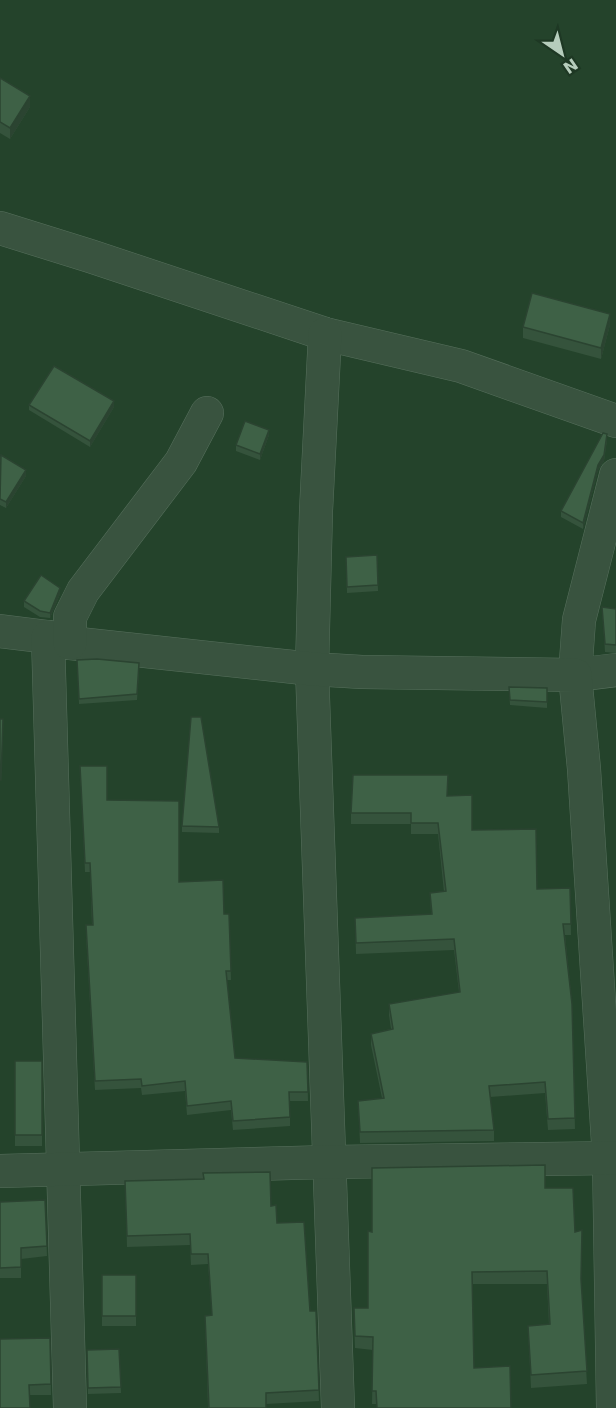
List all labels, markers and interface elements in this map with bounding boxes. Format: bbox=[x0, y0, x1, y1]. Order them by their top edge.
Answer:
north arrow bbox=[532, 24, 592, 84]
text: N bbox=[559, 54, 581, 77]

